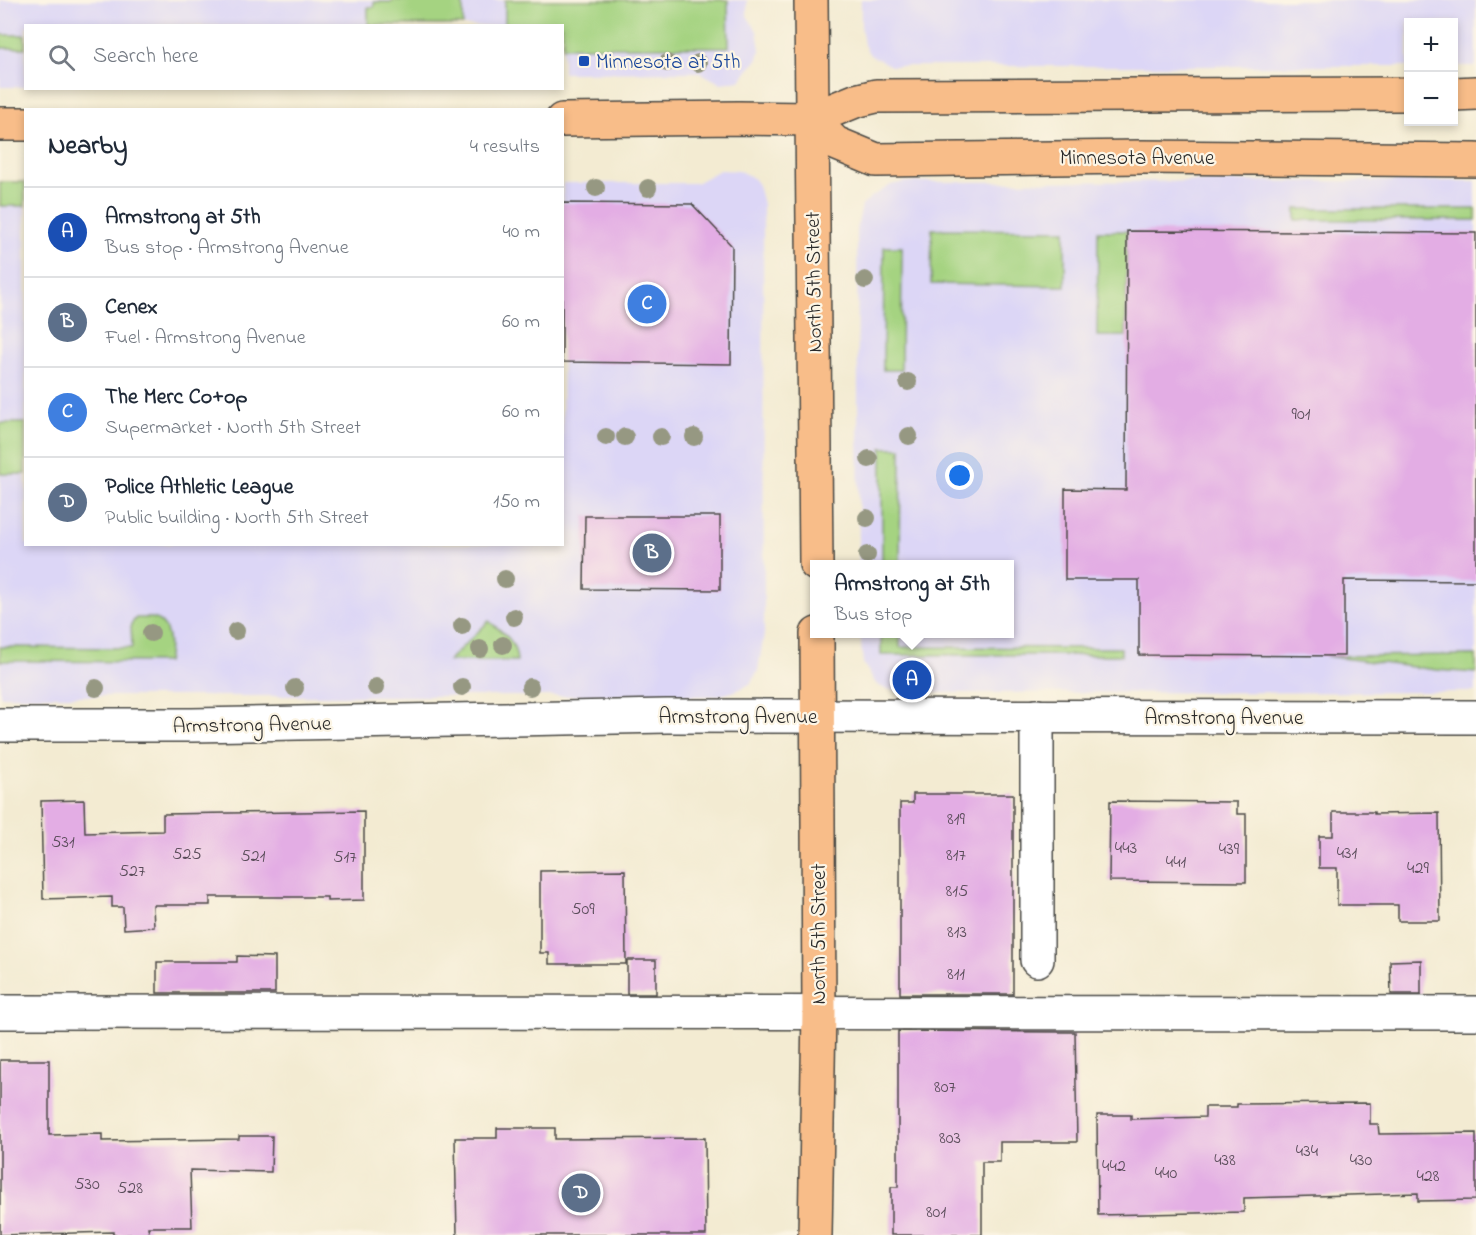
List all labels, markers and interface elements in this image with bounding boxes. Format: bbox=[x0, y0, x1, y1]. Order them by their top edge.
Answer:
map controls bbox=[1404, 18, 1458, 126]
button: + bbox=[1404, 18, 1458, 72]
search box bbox=[24, 24, 564, 90]
icon: search bbox=[45, 41, 78, 74]
text: Search here bbox=[93, 41, 198, 73]
place label: Minnesota at 5th bbox=[596, 48, 741, 78]
marker: Minnesota at 5th bbox=[577, 54, 591, 68]
button: − bbox=[1404, 72, 1458, 126]
text: Nearby bbox=[48, 128, 127, 166]
text: 4 results bbox=[470, 133, 540, 162]
street label: Minnesota Avenue bbox=[1060, 144, 1215, 174]
text: Armstrong at 5th bbox=[105, 202, 261, 234]
street label: North 5th Street bbox=[799, 211, 831, 353]
text: A bbox=[61, 218, 74, 247]
text: 40 m bbox=[503, 218, 540, 247]
text: Bus stop · Armstrong Avenue bbox=[105, 234, 349, 263]
pin: C bbox=[628, 282, 666, 326]
text: Cenex bbox=[105, 292, 158, 324]
text: B bbox=[61, 308, 74, 337]
text: 60 m bbox=[502, 308, 540, 337]
text: Fuel · Armstrong Avenue bbox=[105, 324, 306, 353]
text: The Merc Co+op bbox=[105, 382, 247, 414]
text: C bbox=[62, 398, 73, 427]
text: 60 m bbox=[502, 398, 540, 427]
house number: 901 bbox=[1292, 402, 1311, 428]
text: Supermarket · North 5th Street bbox=[105, 414, 361, 443]
your location bbox=[945, 461, 974, 490]
text: Police Athletic League bbox=[105, 472, 294, 504]
text: D bbox=[60, 488, 75, 517]
text: 150 m bbox=[493, 488, 540, 517]
text: Public building · North 5th Street bbox=[105, 504, 369, 533]
pin: B bbox=[632, 530, 672, 576]
popup bbox=[810, 560, 1014, 638]
text: Armstrong at 5th bbox=[834, 569, 990, 601]
text: Bus stop bbox=[834, 601, 912, 630]
pin: A bbox=[892, 658, 932, 702]
street label: Armstrong Avenue bbox=[659, 703, 818, 735]
street label: Armstrong Avenue bbox=[1145, 704, 1304, 736]
street label: Armstrong Avenue bbox=[172, 710, 332, 744]
house number: 819 bbox=[947, 807, 966, 833]
house number: 531 bbox=[51, 830, 75, 856]
house number: 443 bbox=[1115, 836, 1137, 862]
house number: 439 bbox=[1219, 837, 1240, 863]
house number: 431 bbox=[1337, 841, 1358, 867]
house number: 525 bbox=[172, 842, 202, 868]
house number: 817 bbox=[946, 843, 967, 869]
house number: 521 bbox=[241, 844, 266, 870]
house number: 517 bbox=[333, 845, 357, 871]
house number: 441 bbox=[1166, 850, 1187, 876]
house number: 429 bbox=[1407, 856, 1429, 882]
house number: 527 bbox=[119, 859, 146, 885]
street label: North 5th Street bbox=[805, 863, 835, 1005]
house number: 815 bbox=[946, 879, 968, 905]
house number: 509 bbox=[571, 897, 595, 923]
house number: 813 bbox=[947, 920, 967, 946]
house number: 811 bbox=[947, 962, 965, 988]
house number: 807 bbox=[934, 1075, 957, 1101]
house number: 803 bbox=[939, 1126, 961, 1152]
house number: 434 bbox=[1296, 1139, 1319, 1165]
house number: 438 bbox=[1214, 1148, 1236, 1174]
house number: 430 bbox=[1350, 1148, 1373, 1174]
house number: 442 bbox=[1102, 1154, 1126, 1180]
house number: 440 bbox=[1155, 1161, 1178, 1187]
house number: 428 bbox=[1416, 1164, 1440, 1190]
pin: D bbox=[562, 1170, 600, 1216]
house number: 530 bbox=[74, 1172, 100, 1198]
house number: 528 bbox=[117, 1176, 143, 1202]
house number: 801 bbox=[926, 1200, 946, 1226]

